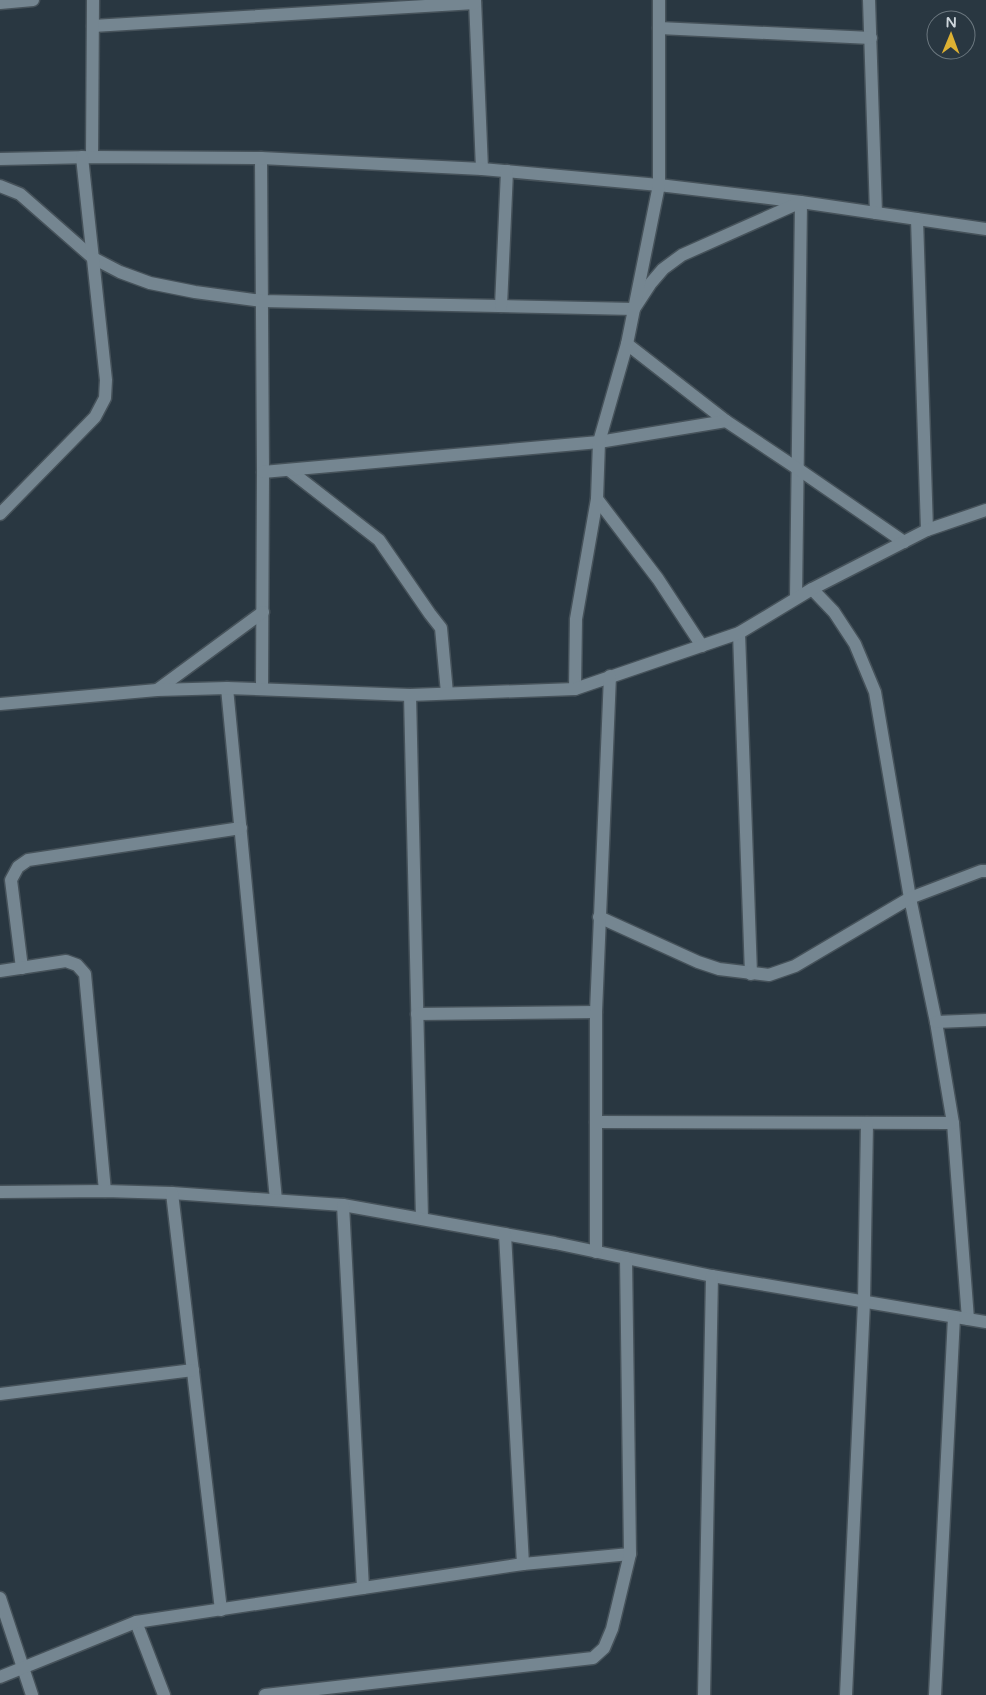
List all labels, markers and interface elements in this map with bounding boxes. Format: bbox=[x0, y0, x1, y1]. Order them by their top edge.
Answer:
north arrow bbox=[926, 10, 976, 60]
text: N bbox=[945, 14, 957, 31]

